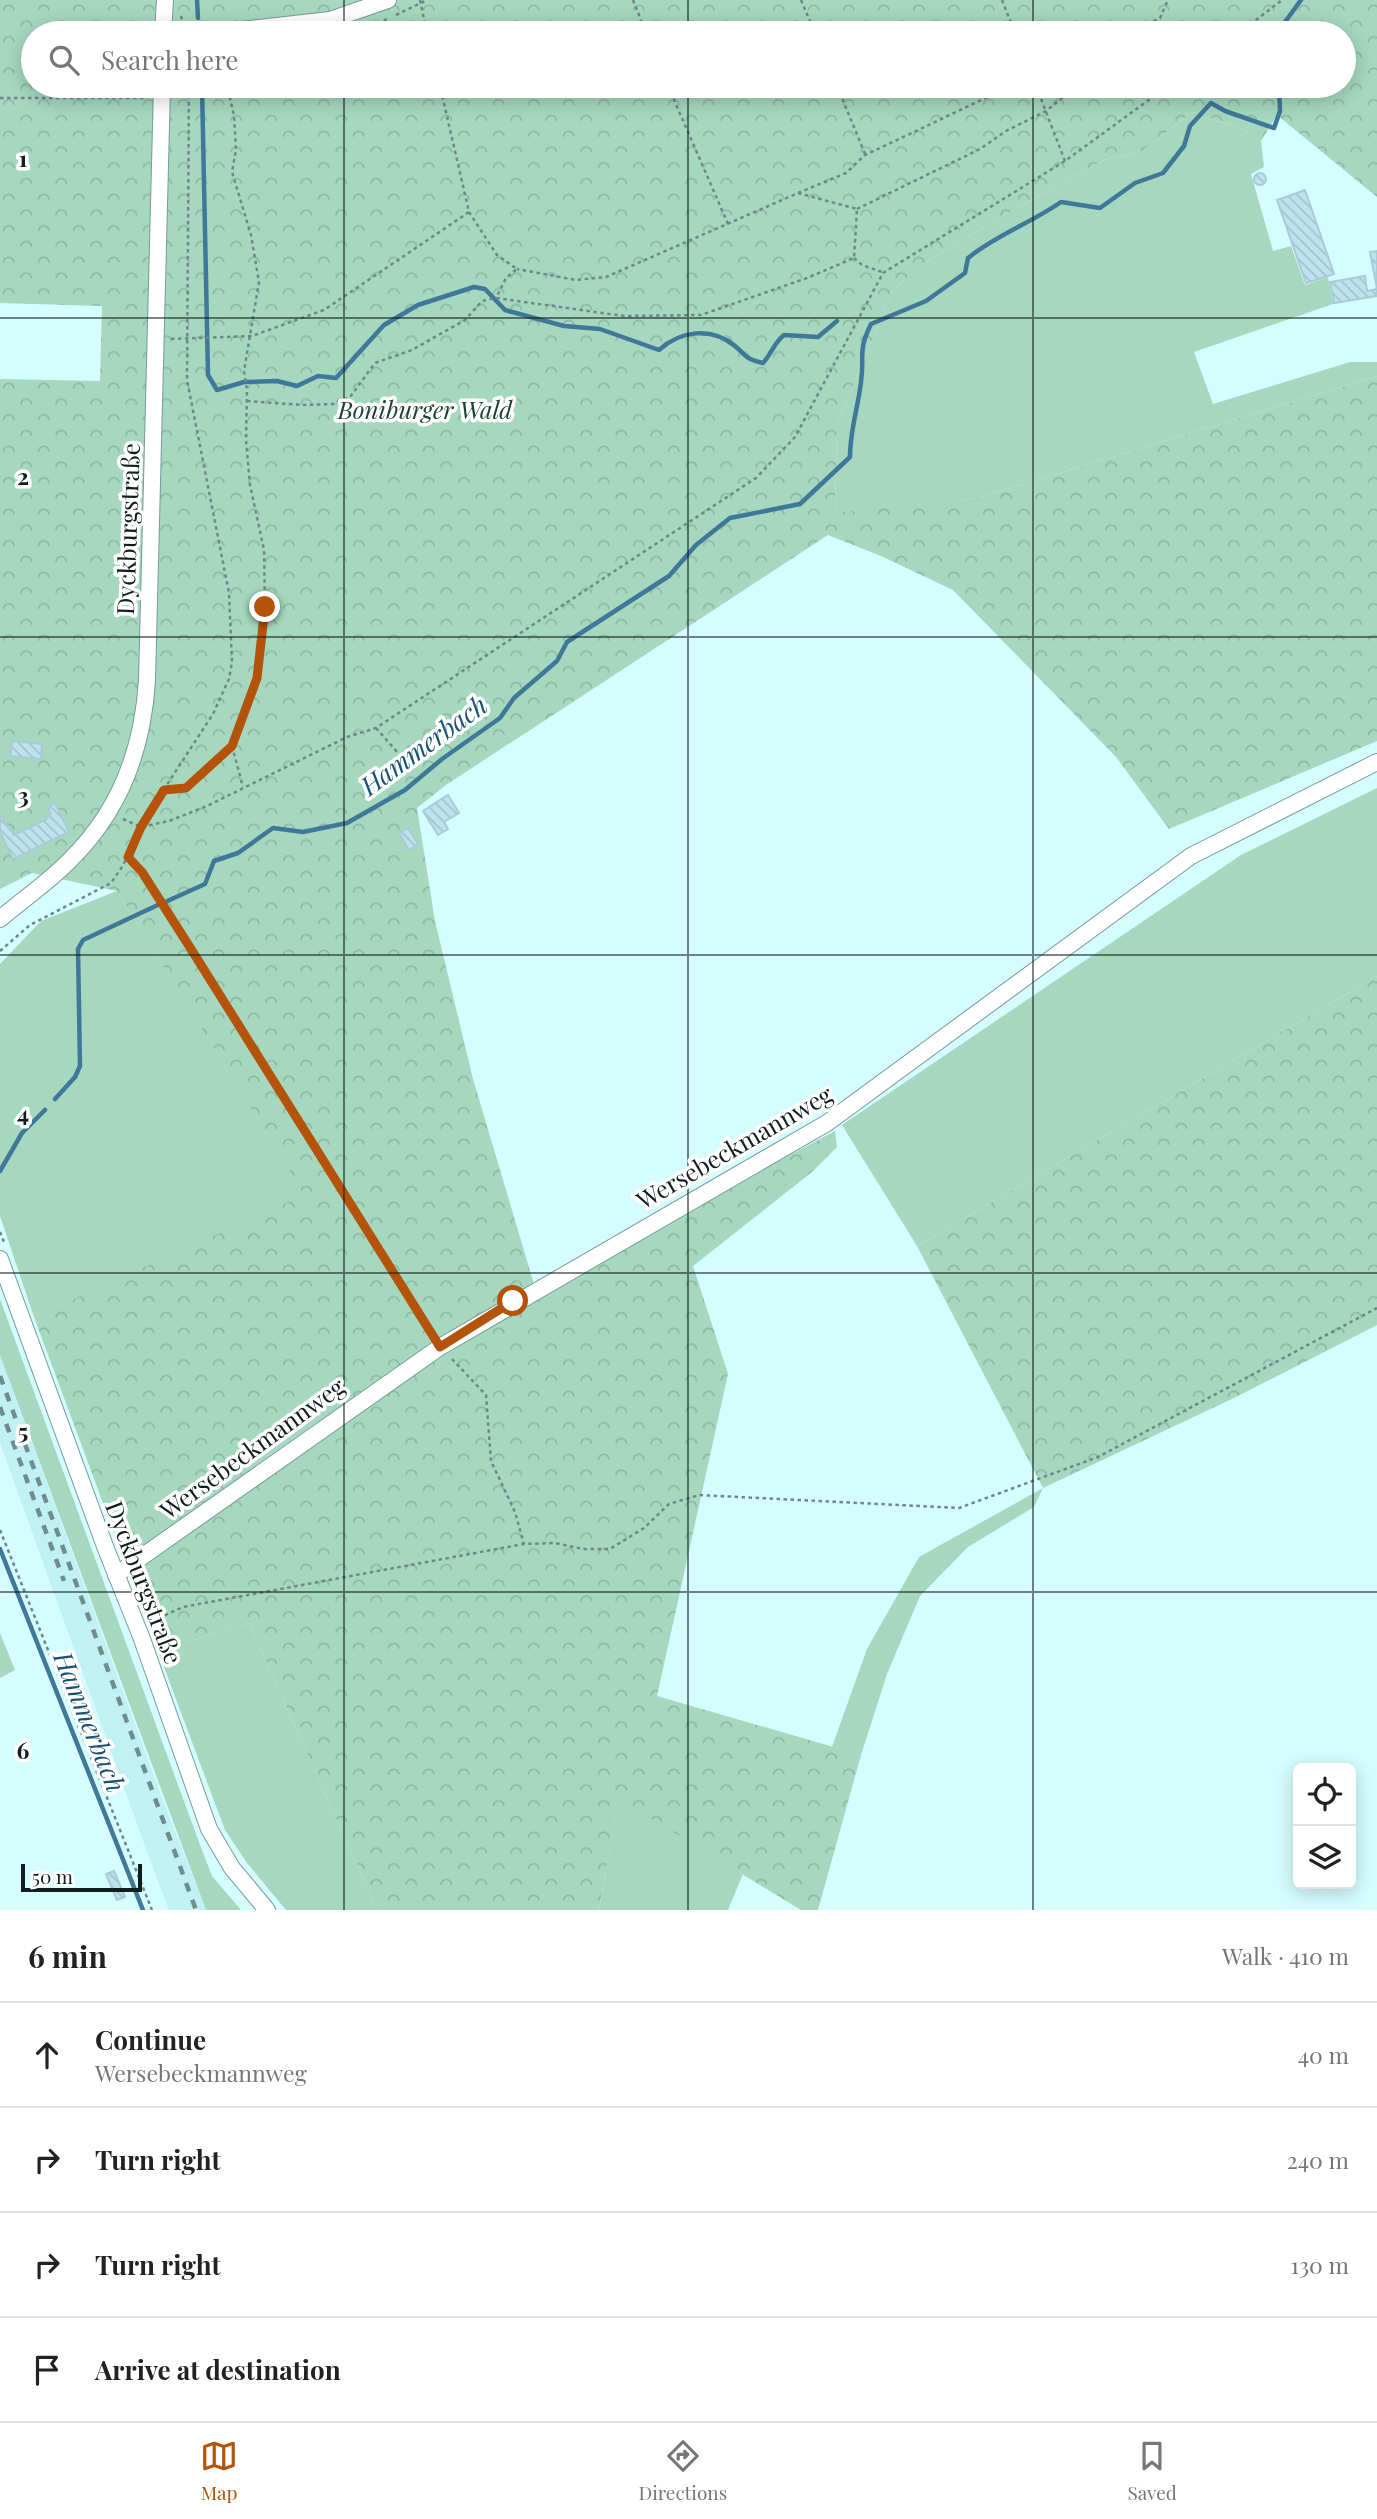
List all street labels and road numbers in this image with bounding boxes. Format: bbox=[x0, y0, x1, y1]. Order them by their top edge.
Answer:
street label: Dyckburgstraße bbox=[108, 442, 146, 615]
street label: Wersebeckmannweg bbox=[629, 1077, 838, 1216]
street label: Wersebeckmannweg bbox=[152, 1369, 351, 1526]
street label: Dyckburgstraße bbox=[99, 1496, 191, 1668]

